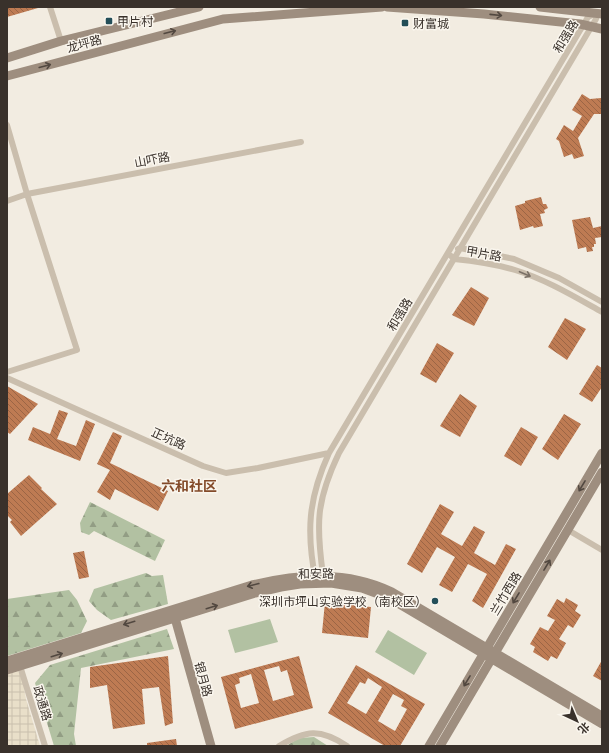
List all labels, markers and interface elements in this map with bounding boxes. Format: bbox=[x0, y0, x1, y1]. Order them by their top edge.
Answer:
one-way arrow bbox=[489, 12, 502, 19]
place label: 甲片村 bbox=[117, 14, 154, 28]
marker: 甲片村 bbox=[104, 16, 114, 26]
place label: 财富城 bbox=[413, 16, 449, 30]
street label: 和强路 bbox=[550, 17, 580, 55]
marker: 财富城 bbox=[400, 18, 410, 28]
one-way arrow bbox=[164, 28, 177, 36]
street label: 龙坪路 bbox=[65, 32, 103, 54]
one-way arrow bbox=[38, 61, 51, 69]
street label: 山吓路 bbox=[133, 149, 171, 169]
street label: 甲片路 bbox=[465, 243, 503, 263]
one-way arrow bbox=[519, 271, 531, 278]
street label: 和强路 bbox=[384, 295, 414, 333]
street label: 正坑路 bbox=[150, 424, 188, 452]
district label: 六和社区 bbox=[161, 477, 217, 494]
one-way arrow bbox=[578, 480, 586, 492]
one-way arrow bbox=[543, 560, 551, 571]
street label: 和安路 bbox=[298, 566, 334, 580]
street label: 兰竹西路 bbox=[487, 569, 523, 617]
one-way arrow bbox=[247, 581, 260, 589]
one-way arrow bbox=[511, 592, 519, 604]
place label: 深圳市坪山实验学校（南校区） bbox=[259, 594, 427, 608]
marker: 深圳市坪山实验学校（南校区） bbox=[430, 596, 440, 606]
one-way arrow bbox=[205, 603, 218, 610]
one-way arrow bbox=[122, 620, 135, 627]
one-way arrow bbox=[51, 651, 64, 658]
street label: 银月路 bbox=[193, 660, 215, 698]
one-way arrow bbox=[462, 675, 470, 687]
street label: 政通路 bbox=[31, 684, 55, 722]
north arrow bbox=[557, 701, 597, 741]
text: 北 bbox=[576, 720, 593, 737]

